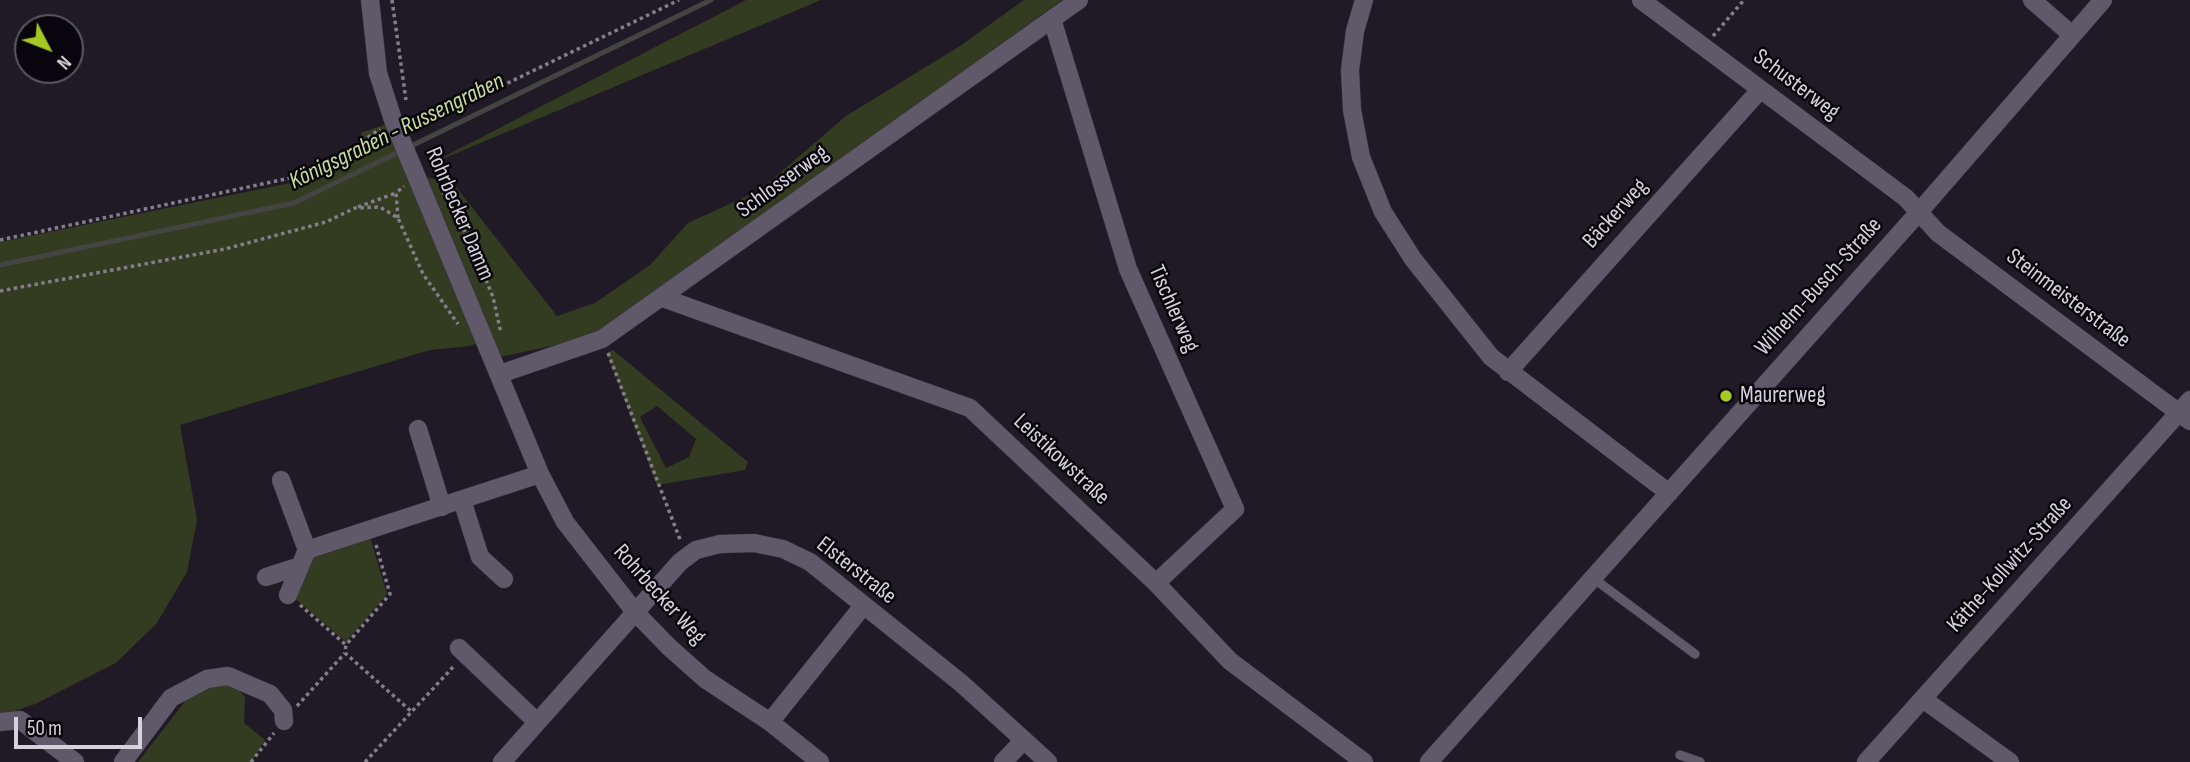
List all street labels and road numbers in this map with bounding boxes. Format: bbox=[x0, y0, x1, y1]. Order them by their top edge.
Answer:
street label: Schusterweg bbox=[1747, 44, 1845, 126]
street label: Schlosserweg bbox=[732, 140, 834, 224]
street label: Rohrbecker Damm bbox=[419, 143, 499, 285]
street label: Bäckerweg bbox=[1578, 173, 1654, 255]
street label: Wilhelm-Busch-Straße bbox=[1750, 212, 1888, 362]
street label: Steinmeisterstraße bbox=[2001, 243, 2135, 355]
street label: Tischlerweg bbox=[1142, 261, 1204, 357]
street label: Leistikowstraße bbox=[1007, 409, 1115, 511]
street label: Käthe-Kollwitz-Straße bbox=[1942, 491, 2078, 639]
street label: Elsterstraße bbox=[811, 531, 901, 611]
street label: Rohrbecker Weg bbox=[607, 539, 711, 651]

